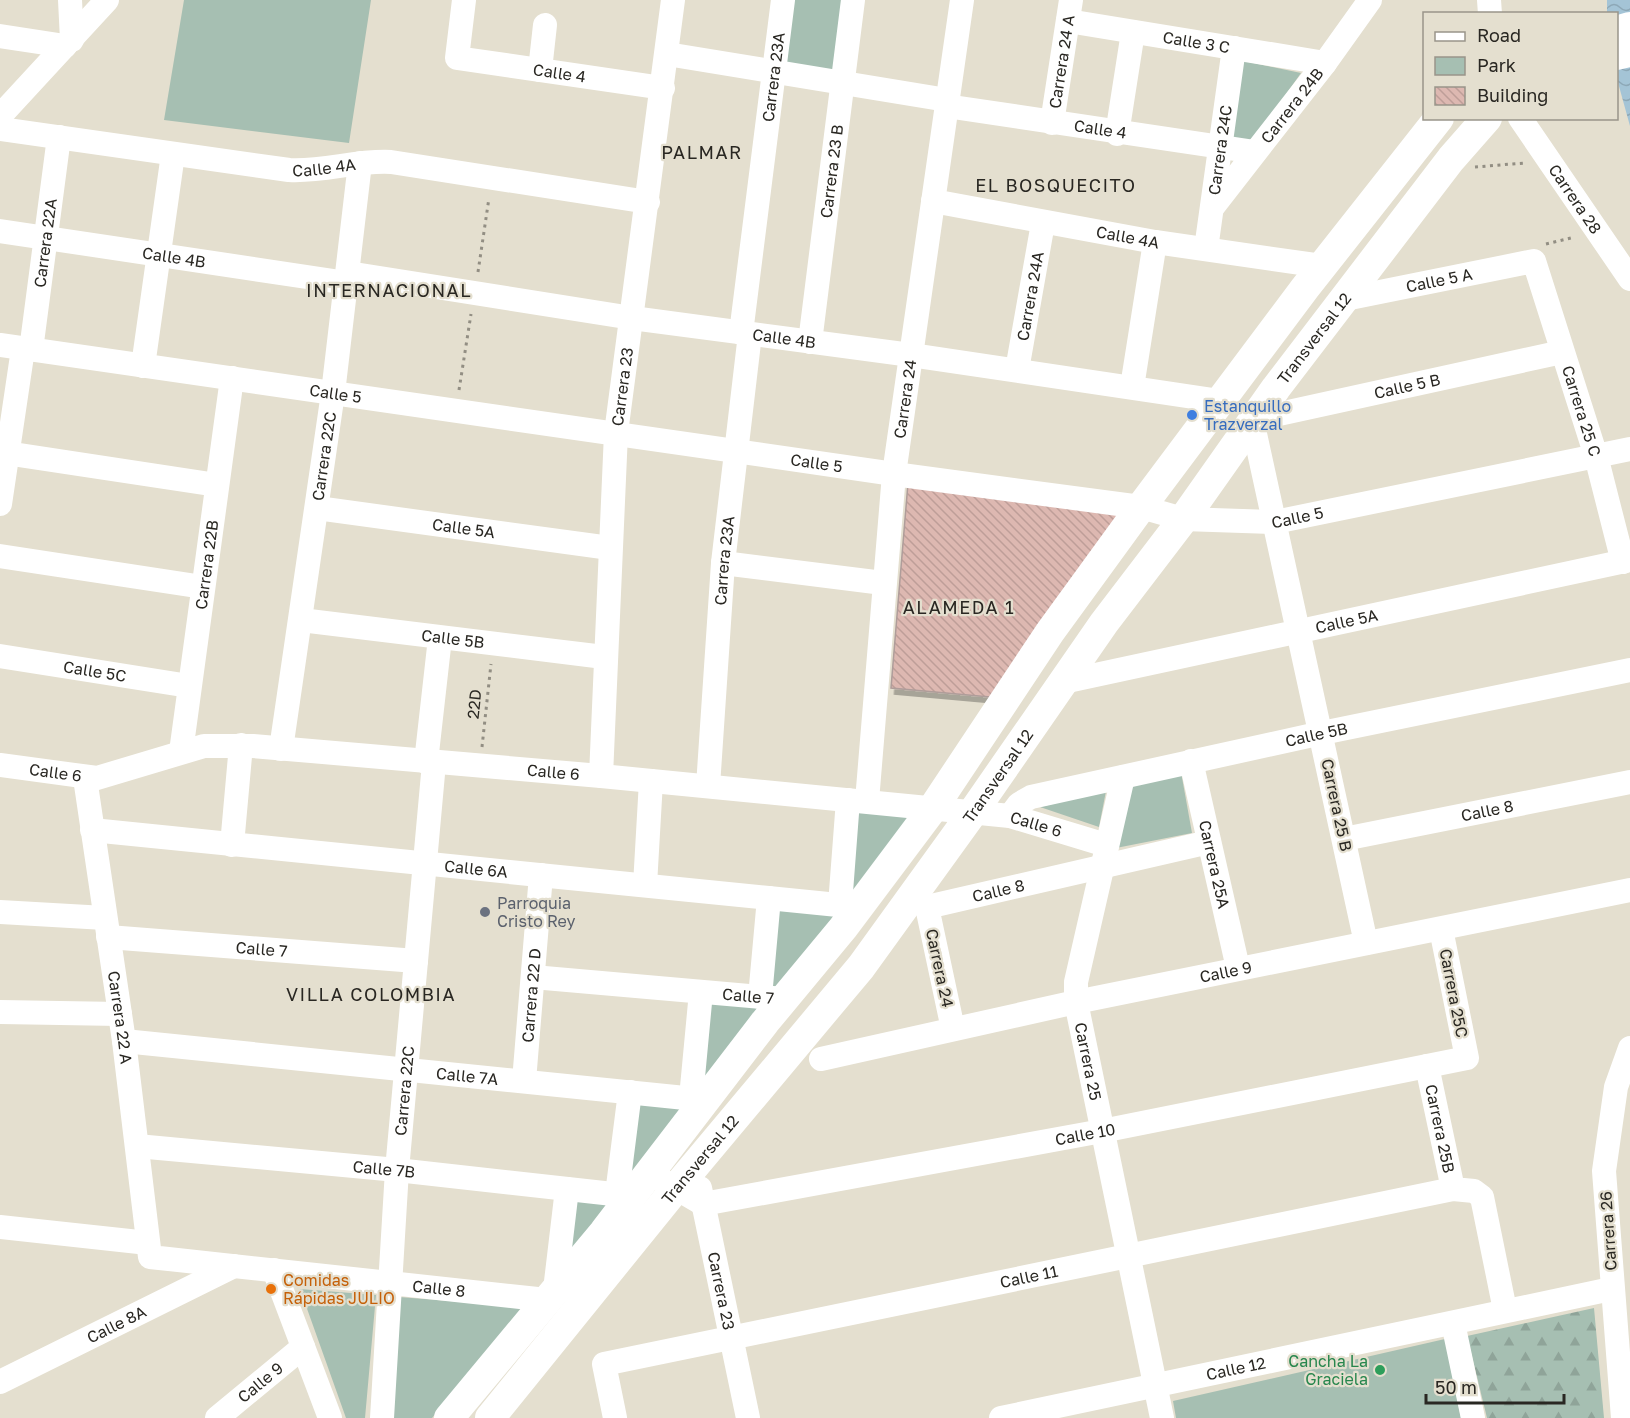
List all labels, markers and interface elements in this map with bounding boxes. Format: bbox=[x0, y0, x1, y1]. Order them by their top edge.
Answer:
legend bbox=[1423, 12, 1618, 120]
street label: Carrera 24 A bbox=[1044, 13, 1079, 110]
text: Road bbox=[1477, 24, 1521, 46]
street label: Calle 3 C bbox=[1161, 27, 1231, 57]
street label: Carrera 23A bbox=[758, 31, 789, 123]
text: Park bbox=[1477, 54, 1516, 76]
street label: Calle 4 bbox=[532, 59, 587, 87]
street label: Carrera 24B bbox=[1256, 64, 1328, 147]
text: Building bbox=[1477, 84, 1548, 106]
street label: Carrera 24C bbox=[1204, 104, 1236, 196]
street label: Calle 4 bbox=[1073, 115, 1128, 143]
street label: Carrera 23 B bbox=[816, 123, 847, 219]
district label: PALMAR bbox=[661, 141, 743, 163]
street label: Calle 4A bbox=[292, 154, 357, 180]
street label: Carrera 28 bbox=[1545, 160, 1606, 237]
district label: EL BOSQUECITO bbox=[975, 174, 1137, 196]
street label: Carrera 22A bbox=[29, 197, 61, 289]
street label: Calle 4A bbox=[1095, 221, 1161, 253]
street label: Calle 4B bbox=[141, 242, 207, 272]
street label: Carrera 24A bbox=[1012, 250, 1048, 342]
street label: Calle 5 A bbox=[1404, 264, 1474, 297]
district label: INTERNACIONAL bbox=[306, 279, 472, 301]
street label: Transversal 12 bbox=[1273, 289, 1355, 388]
street label: Calle 4B bbox=[751, 324, 817, 352]
street label: Carrera 23 bbox=[607, 346, 637, 427]
street label: Carrera 24 bbox=[889, 358, 920, 440]
street label: Carrera 25 C bbox=[1558, 363, 1605, 459]
street label: Calle 5 B bbox=[1372, 369, 1442, 403]
street label: Calle 5 bbox=[308, 380, 363, 407]
place label: Estanquillo Trazverzal bbox=[1204, 396, 1291, 434]
marker: Estanquillo Trazverzal bbox=[1185, 408, 1199, 422]
street label: Carrera 22C bbox=[307, 410, 340, 502]
street label: Calle 5 bbox=[789, 449, 844, 476]
street label: Calle 5 bbox=[1270, 502, 1325, 532]
street label: Calle 5A bbox=[431, 514, 497, 542]
street label: Carrera 23A bbox=[710, 514, 739, 606]
street label: Carrera 22B bbox=[191, 519, 223, 611]
district label: ALAMEDA 1 bbox=[903, 596, 1015, 618]
street label: Calle 5A bbox=[1313, 605, 1380, 637]
street label: Calle 5B bbox=[420, 625, 486, 652]
street label: Calle 5C bbox=[62, 656, 128, 686]
street label: 22D bbox=[462, 688, 486, 720]
street label: Calle 5B bbox=[1283, 718, 1349, 751]
street label: Transversal 12 bbox=[958, 725, 1037, 827]
street label: Carrera 25 B bbox=[1317, 757, 1357, 853]
street label: Calle 6 bbox=[28, 759, 83, 786]
street label: Calle 6 bbox=[526, 760, 581, 784]
street label: Calle 8 bbox=[1459, 795, 1515, 825]
street label: Calle 6 bbox=[1008, 807, 1064, 841]
street label: Carrera 25A bbox=[1195, 818, 1234, 911]
street label: Calle 6A bbox=[443, 855, 509, 882]
street label: Calle 8 bbox=[970, 875, 1027, 906]
place label: Parroquia Cristo Rey bbox=[497, 893, 576, 931]
marker: Parroquia Cristo Rey bbox=[478, 905, 492, 919]
street label: Carrera 24 bbox=[922, 927, 958, 1009]
street label: Calle 7 bbox=[235, 937, 288, 961]
street label: Carrera 22 D bbox=[517, 947, 545, 1043]
street label: Carrera 25C bbox=[1436, 947, 1472, 1039]
street label: Calle 9 bbox=[1198, 957, 1254, 987]
street label: Carrera 22 A bbox=[104, 969, 137, 1065]
district label: VILLA COLOMBIA bbox=[286, 983, 456, 1005]
street label: Calle 7 bbox=[721, 984, 775, 1008]
street label: Carrera 25 bbox=[1070, 1021, 1106, 1102]
street label: Carrera 22C bbox=[390, 1045, 418, 1137]
street label: Calle 7A bbox=[435, 1063, 500, 1089]
street label: Carrera 25B bbox=[1421, 1083, 1459, 1175]
street label: Transversal 12 bbox=[657, 1111, 743, 1208]
street label: Calle 10 bbox=[1053, 1119, 1117, 1149]
street label: Calle 7B bbox=[352, 1156, 416, 1182]
street label: Carrera 26 bbox=[1595, 1191, 1621, 1271]
street label: Carrera 23 bbox=[704, 1250, 739, 1332]
street label: Calle 11 bbox=[998, 1261, 1060, 1292]
place label: Comidas Rápidas JULIO bbox=[283, 1270, 395, 1308]
street label: Calle 8 bbox=[411, 1275, 466, 1301]
marker: Comidas Rápidas JULIO bbox=[264, 1282, 278, 1296]
street label: Calle 8A bbox=[83, 1301, 150, 1347]
place label: Cancha La Graciela bbox=[1288, 1351, 1368, 1389]
street label: Calle 12 bbox=[1204, 1352, 1267, 1384]
street label: Calle 9 bbox=[233, 1358, 287, 1407]
marker: Cancha La Graciela bbox=[1373, 1363, 1387, 1377]
scale bar bbox=[1426, 1367, 1564, 1405]
text: 50 m bbox=[1435, 1376, 1477, 1398]

